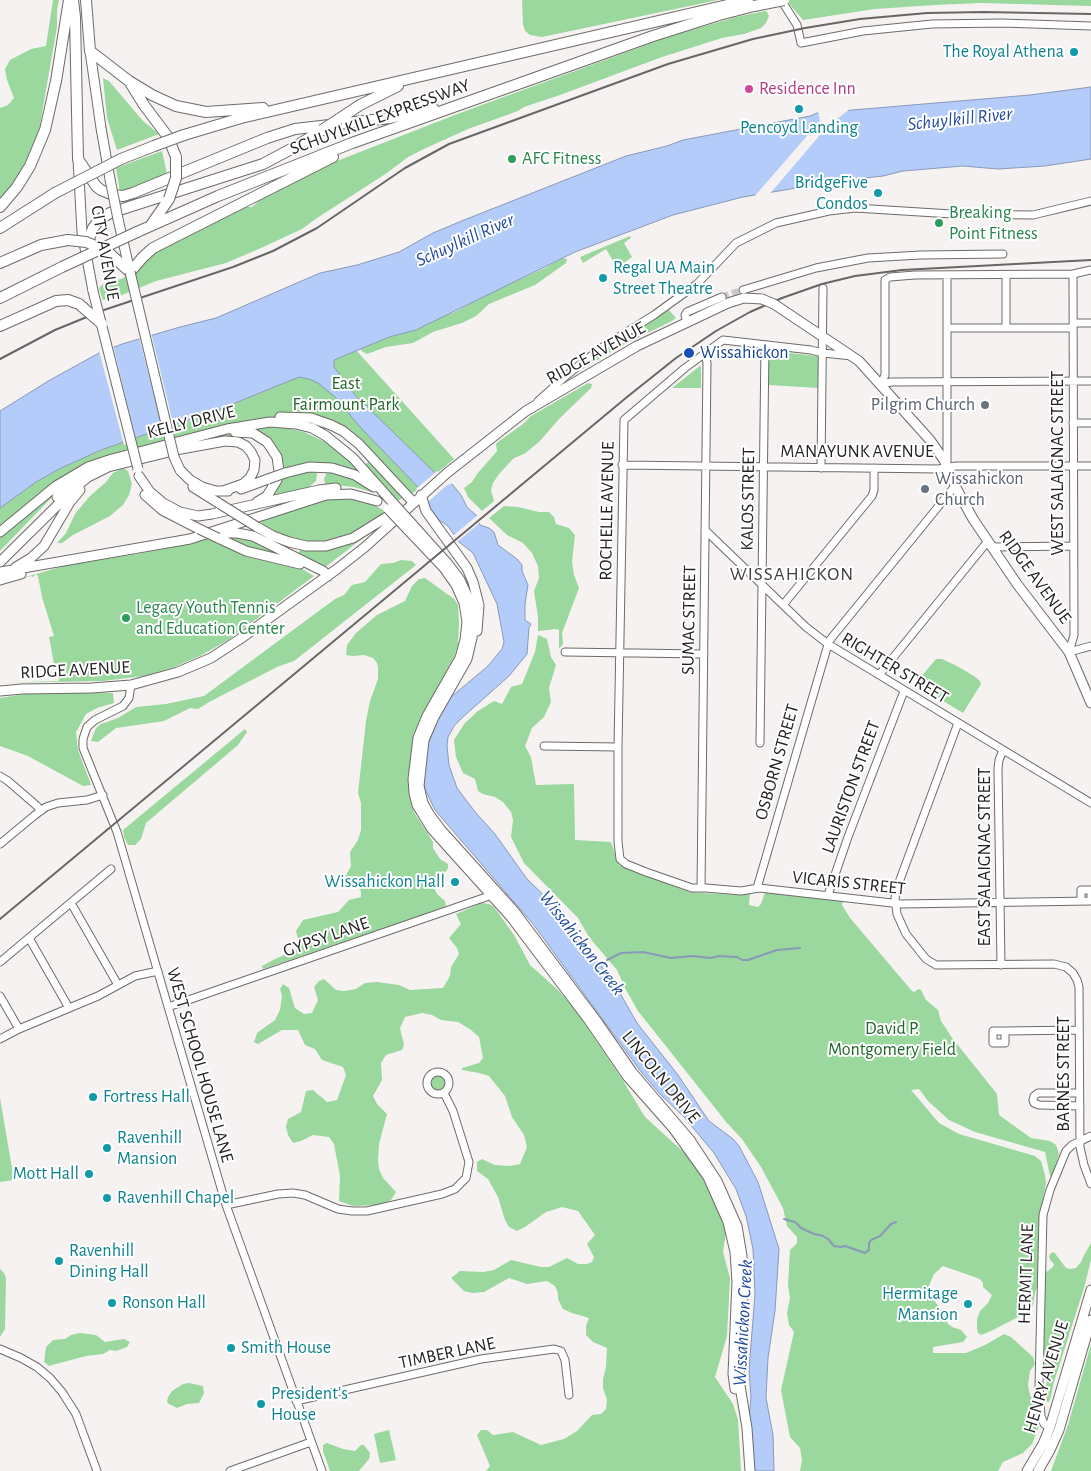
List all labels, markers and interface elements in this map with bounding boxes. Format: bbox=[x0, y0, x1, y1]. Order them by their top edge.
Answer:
place label: The Royal Athena bbox=[943, 41, 1064, 63]
marker: The Royal Athena bbox=[1068, 46, 1080, 58]
street label: SCHUYLKILL EXPRESSWAY bbox=[287, 74, 473, 160]
place label: Residence Inn bbox=[759, 78, 856, 100]
marker: Residence Inn bbox=[743, 83, 755, 95]
water label: Schuylkill River bbox=[907, 102, 1013, 136]
marker: Pencoyd Landing bbox=[793, 103, 805, 115]
place label: Pencoyd Landing bbox=[740, 117, 858, 139]
place label: AFC Fitness bbox=[522, 148, 601, 170]
marker: AFC Fitness bbox=[506, 153, 518, 165]
place label: BridgeFive Condos bbox=[795, 172, 868, 214]
marker: BridgeFive Condos bbox=[872, 187, 884, 199]
place label: Breaking Point Fitness bbox=[949, 202, 1038, 244]
street label: CITY AVENUE bbox=[86, 204, 124, 302]
water label: Schuylkill River bbox=[412, 208, 518, 272]
marker: Breaking Point Fitness bbox=[933, 217, 945, 229]
place label: Regal UA Main Street Theatre bbox=[613, 257, 715, 300]
marker: Regal UA Main Street Theatre bbox=[597, 272, 609, 284]
street label: RIDGE AVENUE bbox=[543, 317, 649, 389]
place label: Wissahickon bbox=[700, 342, 789, 364]
marker: Wissahickon bbox=[682, 346, 696, 360]
street label: WEST SALAIGNAC STREET bbox=[1047, 371, 1069, 555]
park label: East Fairmount Park bbox=[292, 373, 400, 416]
place label: Pilgrim Church bbox=[871, 394, 975, 416]
marker: Pilgrim Church bbox=[979, 399, 991, 411]
street label: KELLY DRIVE bbox=[145, 401, 237, 443]
street label: ROCHELLE AVENUE bbox=[595, 441, 619, 581]
street label: MANAYUNK AVENUE bbox=[780, 441, 934, 463]
street label: KALOS STREET bbox=[736, 447, 760, 551]
place label: Wissahickon Church bbox=[935, 468, 1024, 510]
marker: Wissahickon Church bbox=[919, 483, 931, 495]
street label: RIDGE AVENUE bbox=[994, 526, 1076, 628]
district label: WISSAHICKON bbox=[728, 563, 856, 585]
street label: SUMAC STREET bbox=[677, 565, 701, 675]
place label: Legacy Youth Tennis and Education Center bbox=[136, 597, 285, 640]
marker: Legacy Youth Tennis and Education Center bbox=[120, 612, 132, 624]
street label: RIGHTER STREET bbox=[838, 628, 952, 708]
street label: RIDGE AVENUE bbox=[20, 656, 130, 684]
street label: OSBORN STREET bbox=[750, 702, 804, 822]
street label: LAURISTON STREET bbox=[817, 718, 885, 856]
street label: EAST SALAIGNAC STREET bbox=[974, 767, 996, 947]
street label: VICARIS STREET bbox=[791, 866, 907, 900]
place label: Wissahickon Hall bbox=[324, 871, 445, 893]
marker: Wissahickon Hall bbox=[449, 876, 461, 888]
water label: Wissahickon Creek bbox=[534, 886, 630, 1000]
street label: GYPSY LANE bbox=[280, 912, 372, 962]
street label: WEST SCHOOL HOUSE LANE bbox=[162, 965, 238, 1165]
street label: BARNES STREET bbox=[1053, 1016, 1075, 1132]
park label: David P. Montgomery Field bbox=[828, 1018, 956, 1060]
street label: LINCOLN DRIVE bbox=[617, 1026, 705, 1128]
place label: Fortress Hall bbox=[103, 1086, 190, 1108]
marker: Fortress Hall bbox=[87, 1091, 99, 1103]
place label: Ravenhill Mansion bbox=[117, 1127, 182, 1170]
marker: Ravenhill Mansion bbox=[101, 1142, 113, 1154]
place label: Mott Hall bbox=[13, 1163, 79, 1185]
marker: Mott Hall bbox=[83, 1168, 95, 1180]
place label: Ravenhill Chapel bbox=[117, 1187, 234, 1209]
marker: Ravenhill Chapel bbox=[101, 1192, 113, 1204]
street label: HERMIT LANE bbox=[1013, 1223, 1039, 1325]
place label: Ravenhill Dining Hall bbox=[69, 1240, 149, 1282]
marker: Ravenhill Dining Hall bbox=[53, 1255, 65, 1267]
water label: Wissahickon Creek bbox=[728, 1259, 758, 1387]
place label: Hermitage Mansion bbox=[882, 1283, 958, 1326]
place label: Ronson Hall bbox=[122, 1292, 206, 1314]
marker: Ronson Hall bbox=[106, 1297, 118, 1309]
marker: Hermitage Mansion bbox=[962, 1298, 974, 1310]
street label: HENRY AVENUE bbox=[1019, 1318, 1073, 1436]
street label: TIMBER LANE bbox=[397, 1332, 497, 1374]
place label: Smith House bbox=[241, 1337, 331, 1359]
marker: Smith House bbox=[225, 1342, 237, 1354]
place label: President's House bbox=[271, 1383, 348, 1426]
marker: President's House bbox=[255, 1398, 267, 1410]

